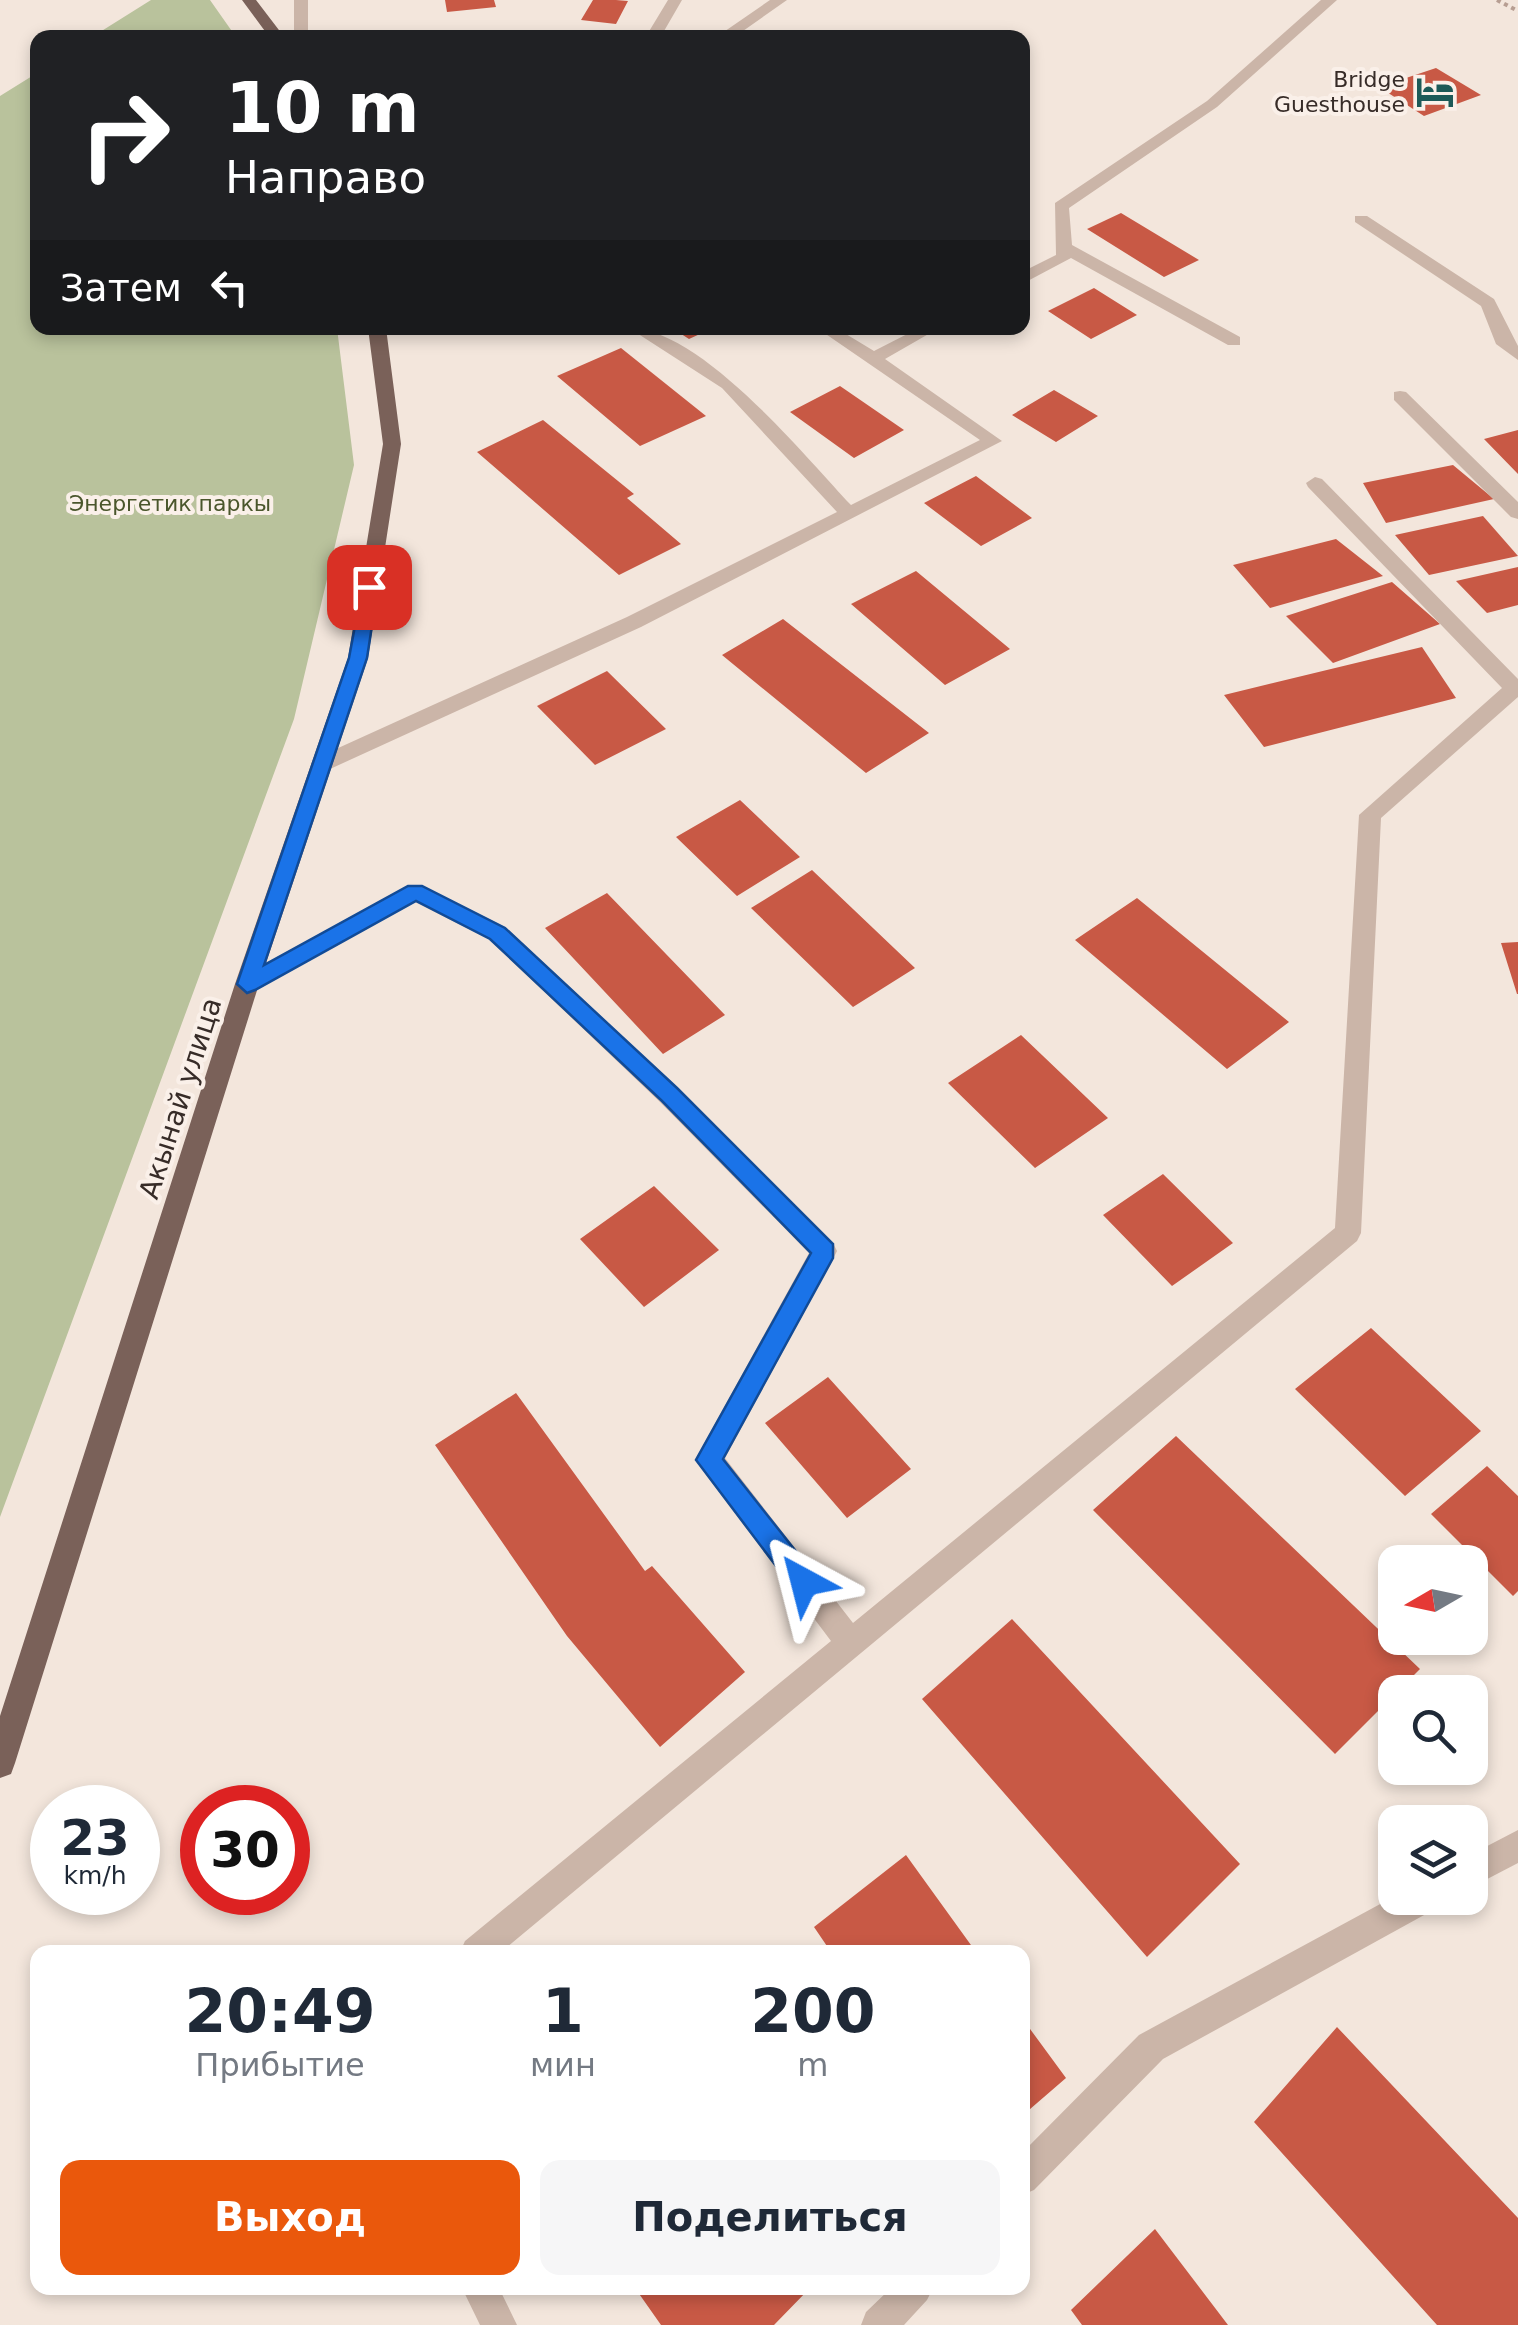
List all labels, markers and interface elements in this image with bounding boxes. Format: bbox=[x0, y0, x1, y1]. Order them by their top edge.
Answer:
text: 10 m bbox=[225, 67, 420, 149]
place label: Bridge Guesthouse bbox=[1274, 67, 1405, 117]
icon: right bbox=[60, 70, 190, 200]
hotel icon: Bridge Guesthouse bbox=[1414, 71, 1456, 113]
text: Направо bbox=[225, 151, 426, 204]
icon: left bbox=[202, 260, 257, 315]
text: Затем bbox=[60, 266, 182, 310]
park label: Энергетик паркы bbox=[69, 491, 271, 516]
pin bbox=[327, 545, 412, 630]
icon: arrive bbox=[342, 560, 397, 615]
street label: Акынай улица bbox=[132, 993, 229, 1203]
position arrow bbox=[752, 1530, 856, 1634]
north arrow bbox=[1378, 1545, 1488, 1655]
map controls bbox=[1378, 1545, 1488, 1915]
button: search bbox=[1378, 1675, 1488, 1785]
speed limit sign: 30 bbox=[180, 1785, 310, 1915]
button: layers bbox=[1378, 1805, 1488, 1915]
text: 23 bbox=[60, 1809, 130, 1867]
text: km/h bbox=[63, 1861, 127, 1890]
text: 20:49 bbox=[184, 1976, 375, 2046]
text: 1 bbox=[542, 1976, 584, 2046]
text: 200 bbox=[750, 1976, 876, 2046]
text: Прибытие bbox=[195, 2046, 365, 2084]
text: мин bbox=[530, 2046, 596, 2084]
text: m bbox=[797, 2046, 828, 2084]
button: Выход bbox=[60, 2160, 520, 2275]
button: Поделиться bbox=[540, 2160, 1000, 2275]

